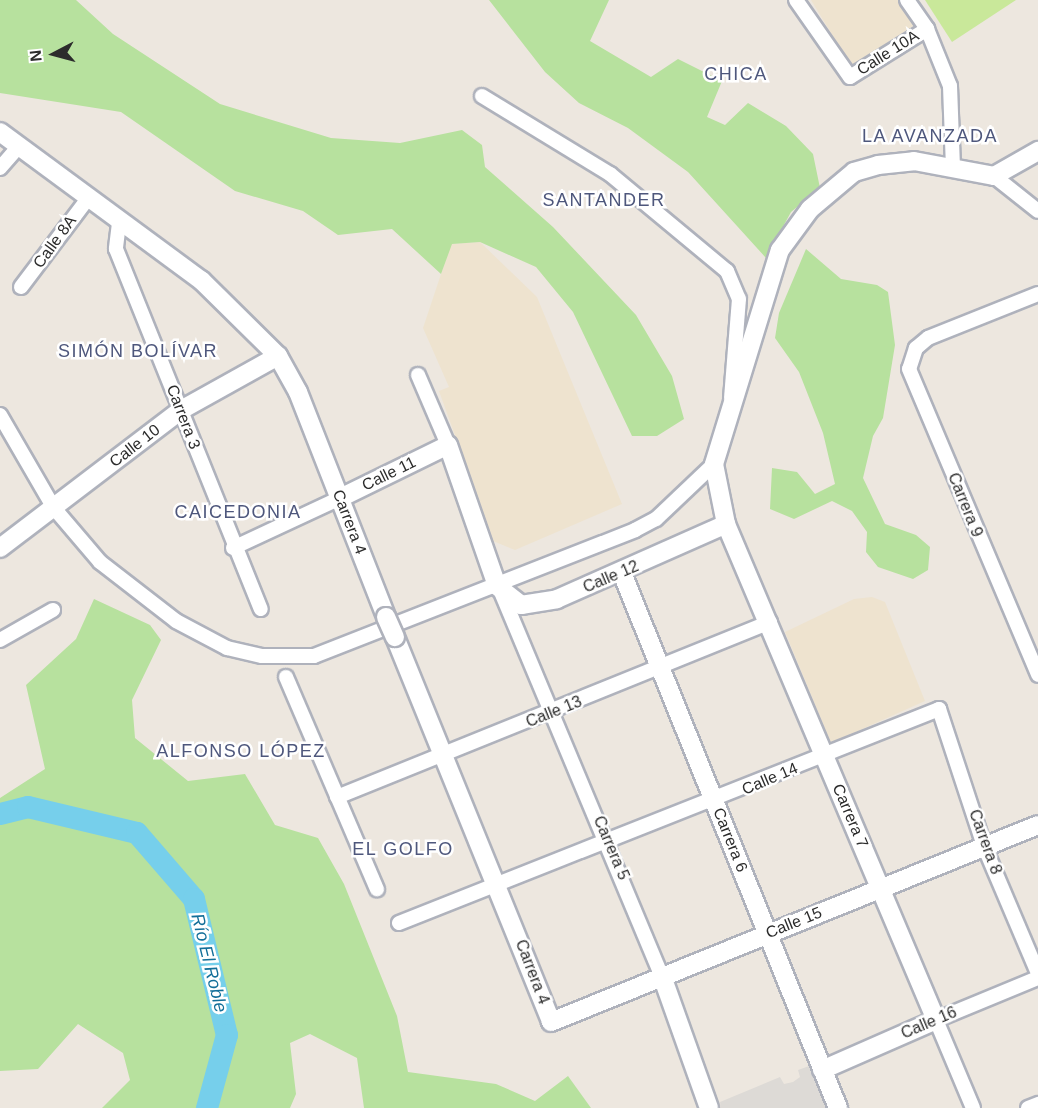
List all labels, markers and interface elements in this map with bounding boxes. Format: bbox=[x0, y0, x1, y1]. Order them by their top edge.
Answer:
north arrow bbox=[24, 24, 84, 84]
street label: Calle 10A bbox=[853, 26, 923, 80]
text: N bbox=[27, 49, 45, 63]
district label: CHICA bbox=[704, 63, 768, 85]
district label: LA AVANZADA bbox=[861, 125, 999, 147]
district label: SANTANDER bbox=[542, 189, 666, 211]
street label: Calle 8A bbox=[29, 212, 81, 272]
district label: SIMÓN BOLÍVAR bbox=[58, 340, 218, 362]
street label: Carrera 3 bbox=[162, 382, 204, 452]
street label: Calle 10 bbox=[106, 420, 164, 472]
street label: Calle 11 bbox=[359, 453, 419, 495]
street label: Carrera 9 bbox=[943, 470, 987, 540]
street label: Carrera 4 bbox=[328, 487, 370, 557]
district label: CAICEDONIA bbox=[174, 501, 302, 523]
street label: Calle 12 bbox=[580, 557, 642, 597]
street label: Calle 13 bbox=[523, 692, 585, 732]
district label: ALFONSO LÓPEZ bbox=[156, 740, 326, 762]
street label: Calle 14 bbox=[739, 759, 801, 799]
street label: Carrera 7 bbox=[828, 781, 872, 851]
street label: Carrera 6 bbox=[708, 805, 752, 875]
street label: Carrera 8 bbox=[964, 807, 1006, 877]
street label: Carrera 5 bbox=[589, 813, 633, 883]
district label: EL GOLFO bbox=[352, 838, 454, 860]
street label: Calle 15 bbox=[763, 903, 825, 943]
water label: Río El Roble bbox=[186, 911, 232, 1015]
street label: Carrera 4 bbox=[511, 937, 553, 1007]
street label: Calle 16 bbox=[898, 1003, 960, 1043]

